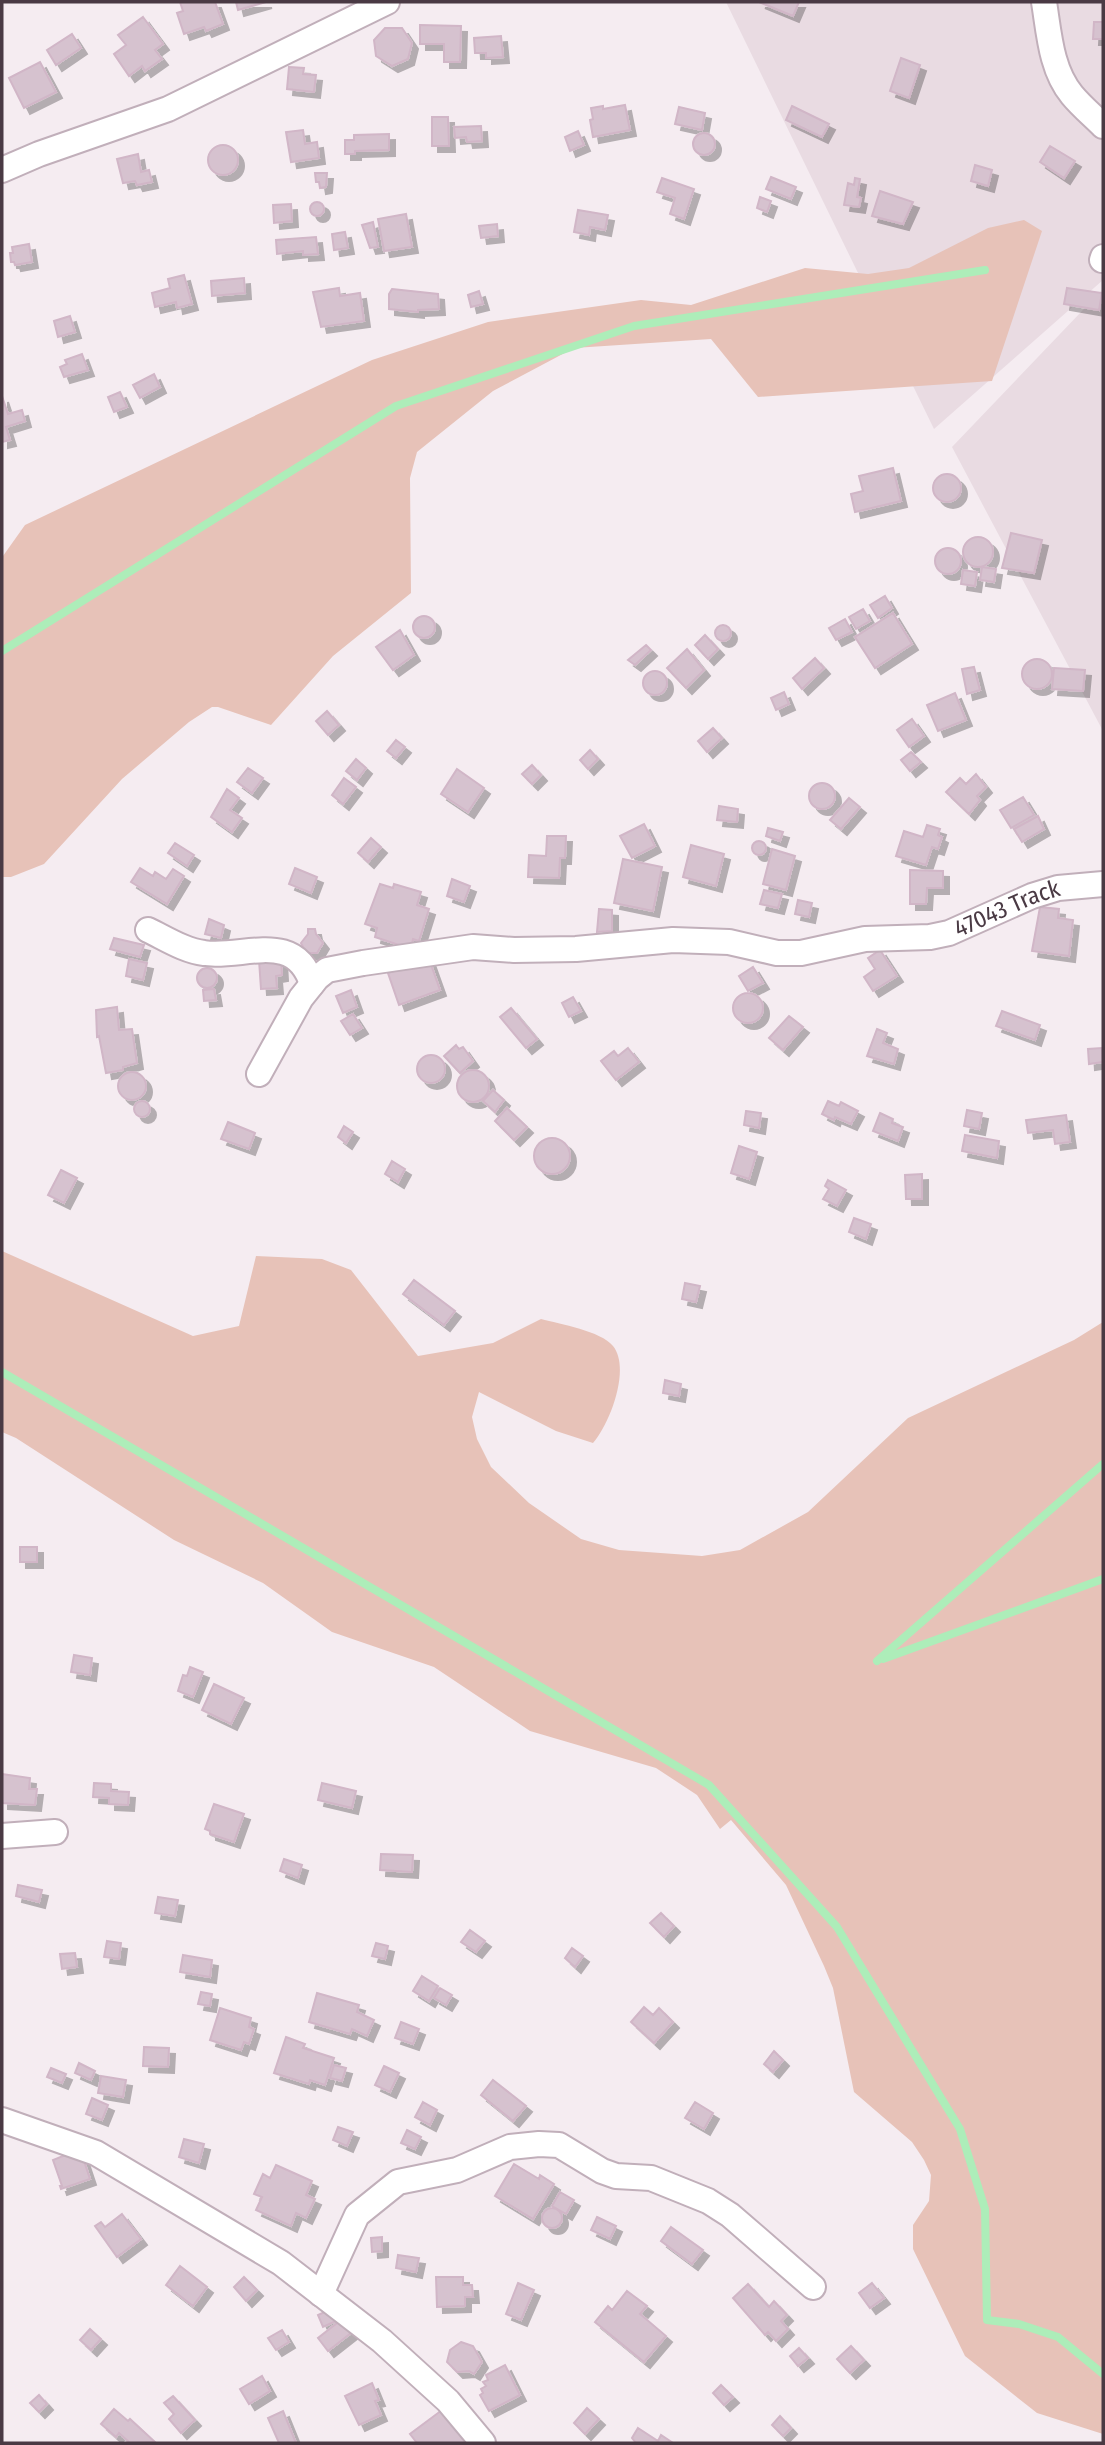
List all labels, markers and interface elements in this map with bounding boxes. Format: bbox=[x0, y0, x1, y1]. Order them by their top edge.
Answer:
street label: 47043 Track bbox=[950, 874, 1064, 943]

